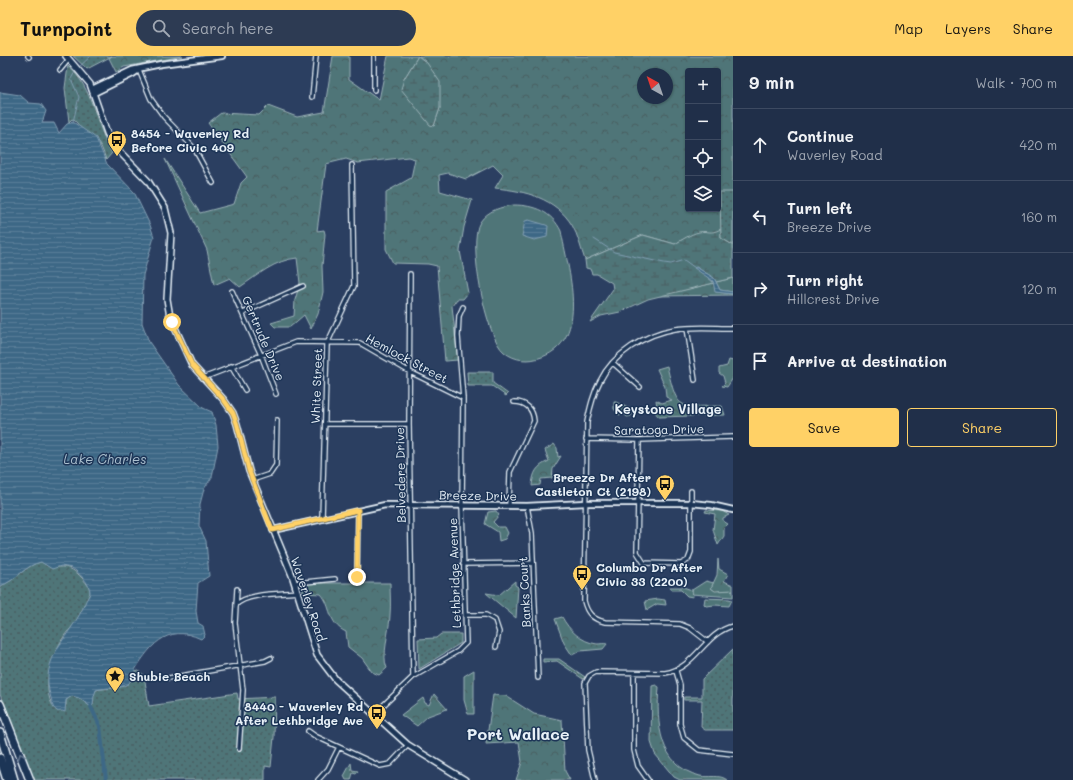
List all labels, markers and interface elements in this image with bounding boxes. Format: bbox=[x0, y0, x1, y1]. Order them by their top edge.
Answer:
search box bbox=[136, 10, 416, 46]
text: Turnpoint bbox=[20, 16, 112, 41]
icon: search bbox=[150, 17, 172, 39]
text: Search here bbox=[182, 18, 273, 38]
text: Map bbox=[894, 19, 923, 38]
text: Layers bbox=[945, 19, 991, 38]
text: Share bbox=[1013, 19, 1053, 38]
north arrow bbox=[637, 68, 673, 104]
map controls bbox=[685, 68, 721, 212]
button: + bbox=[685, 68, 721, 104]
text: 9 min bbox=[749, 71, 794, 93]
text: Walk · 700 m bbox=[976, 74, 1057, 91]
button: − bbox=[685, 104, 721, 140]
place label: 8454 - Waverley Rd Before Civic 409 bbox=[131, 125, 249, 155]
text: Continue bbox=[787, 126, 854, 146]
bus stop icon: 8454 - Waverley Rd Before Civic 409 bbox=[106, 129, 128, 157]
icon: ahead bbox=[749, 134, 771, 156]
text: 420 m bbox=[1020, 136, 1057, 153]
button: locate bbox=[685, 140, 721, 176]
text: Waverley Road bbox=[787, 146, 883, 163]
button: layers bbox=[685, 176, 721, 212]
text: Turn left bbox=[787, 198, 852, 218]
icon: left bbox=[749, 206, 771, 228]
text: 160 m bbox=[1021, 208, 1057, 225]
text: Breeze Drive bbox=[787, 218, 872, 235]
text: Turn right bbox=[787, 270, 864, 290]
icon: right bbox=[749, 278, 771, 300]
text: 120 m bbox=[1021, 280, 1057, 297]
text: Hillcrest Drive bbox=[787, 290, 880, 307]
street label: Gertrude Drive bbox=[239, 293, 289, 383]
route start bbox=[163, 313, 181, 331]
street label: Hemlock Street bbox=[363, 330, 451, 386]
street label: White Street bbox=[307, 348, 325, 424]
icon: arrive bbox=[749, 350, 771, 372]
text: Arrive at destination bbox=[787, 351, 947, 371]
district label: Keystone Village bbox=[615, 400, 722, 418]
button: Save bbox=[749, 408, 899, 447]
button: Share bbox=[907, 408, 1057, 447]
street label: Saratoga Drive bbox=[614, 420, 704, 438]
street label: Belvedere Drive bbox=[391, 427, 409, 523]
water label: Lake Charles bbox=[64, 450, 146, 467]
place label: Breeze Dr After Castleton Ct (2198) bbox=[535, 469, 651, 499]
bus stop icon: Breeze Dr After Castleton Ct (2198) bbox=[654, 473, 676, 501]
street label: Breeze Drive bbox=[439, 486, 517, 504]
street label: Lethbridge Avenue bbox=[444, 518, 464, 628]
street label: Waverley Road bbox=[288, 555, 330, 644]
street label: Banks Court bbox=[514, 556, 534, 628]
place label: Columbo Dr After Civic 33 (2200) bbox=[596, 559, 702, 589]
bus stop icon: Columbo Dr After Civic 33 (2200) bbox=[571, 563, 593, 591]
route end bbox=[348, 568, 366, 586]
place icon: Shubie Beach bbox=[104, 665, 126, 693]
place label: Shubie Beach bbox=[129, 668, 210, 684]
place label: 8440 - Waverley Rd After Lethbridge Ave bbox=[235, 698, 363, 728]
bus stop icon: 8440 - Waverley Rd After Lethbridge Ave bbox=[366, 702, 388, 730]
district label: Port Wallace bbox=[467, 723, 569, 744]
one-way arrow bbox=[18, 753, 26, 760]

